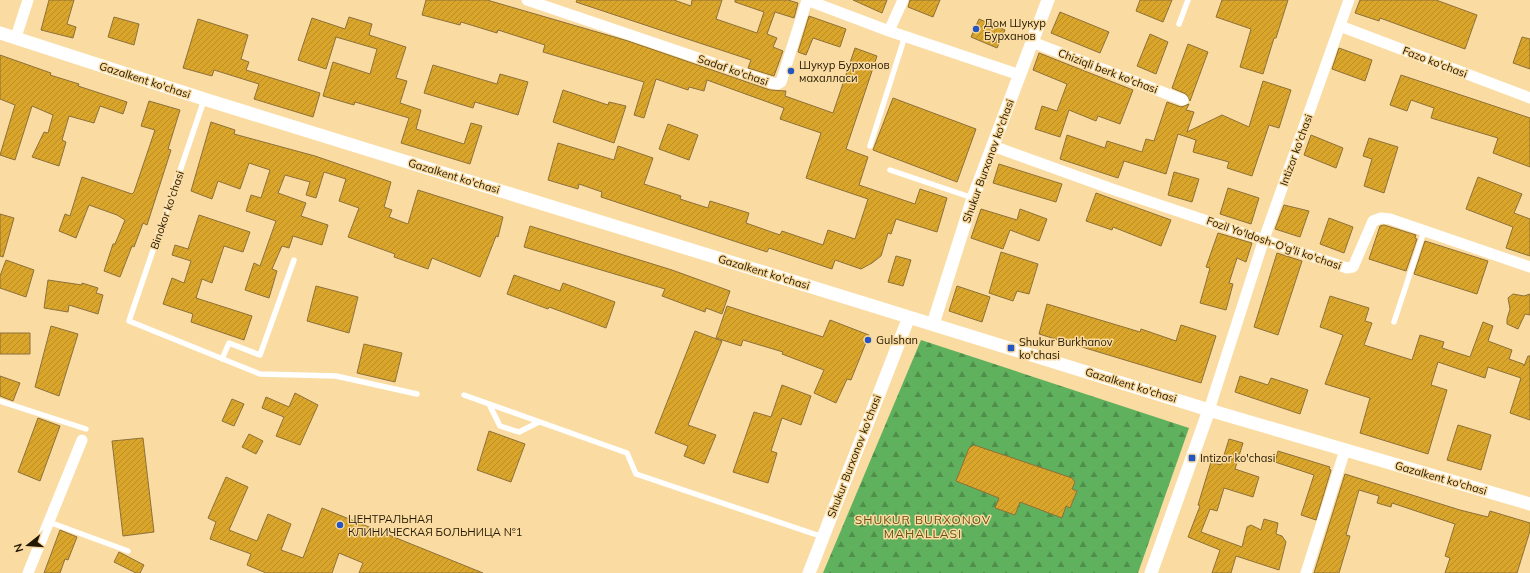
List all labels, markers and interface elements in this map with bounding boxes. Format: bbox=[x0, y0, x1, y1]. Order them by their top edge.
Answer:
place label: Дом Шукур Бурханов bbox=[984, 16, 1046, 43]
marker: Дом Шукур Бурханов bbox=[971, 24, 981, 34]
street label: Fazo ko'chasi bbox=[1401, 43, 1469, 81]
street label: Chiziqli berk ko'chasi bbox=[1056, 46, 1160, 96]
street label: Sadaf ko'chasi bbox=[696, 51, 770, 89]
place label: Шукур Бурхонов махалласи bbox=[799, 58, 890, 85]
street label: Gazalkent ko'chasi bbox=[98, 59, 192, 101]
marker: Шукур Бурхонов махалласи bbox=[786, 66, 796, 76]
street label: Shukur Burxonov ko'chasi bbox=[959, 97, 1017, 225]
street label: Intizor ko'chasi bbox=[1277, 112, 1315, 188]
street label: Gazalkent ko'chasi bbox=[407, 155, 501, 197]
street label: Binokor ko'chasi bbox=[147, 169, 187, 251]
street label: Fozil Yo'ldosh-O'g'li ko'chasi bbox=[1205, 213, 1343, 273]
street label: Gazalkent ko'chasi bbox=[717, 251, 811, 293]
place label: Gulshan bbox=[876, 333, 918, 347]
marker: Gulshan bbox=[863, 335, 873, 345]
place label: Shukur Burkhanov ko'chasi bbox=[1019, 335, 1113, 362]
marker: Shukur Burkhanov ko'chasi bbox=[1006, 343, 1016, 353]
street label: Gazalkent ko'chasi bbox=[1084, 364, 1178, 406]
street label: Shukur Burxonov ko'chasi bbox=[824, 393, 884, 519]
place label: Intizor ko'chasi bbox=[1200, 451, 1275, 465]
marker: Intizor ko'chasi bbox=[1187, 453, 1197, 463]
street label: Gazalkent ko'chasi bbox=[1393, 458, 1489, 498]
place label: ЦЕНТРАЛЬНАЯ КЛИНИЧЕСКАЯ БОЛЬНИЦА №1 bbox=[348, 512, 522, 539]
district label: SHUKUR BURXONOV MAHALLASI bbox=[855, 512, 991, 541]
marker: ЦЕНТРАЛЬНАЯ КЛИНИЧЕСКАЯ БОЛЬНИЦА №1 bbox=[335, 520, 345, 530]
north arrow bbox=[8, 525, 48, 565]
text: N bbox=[11, 542, 26, 554]

